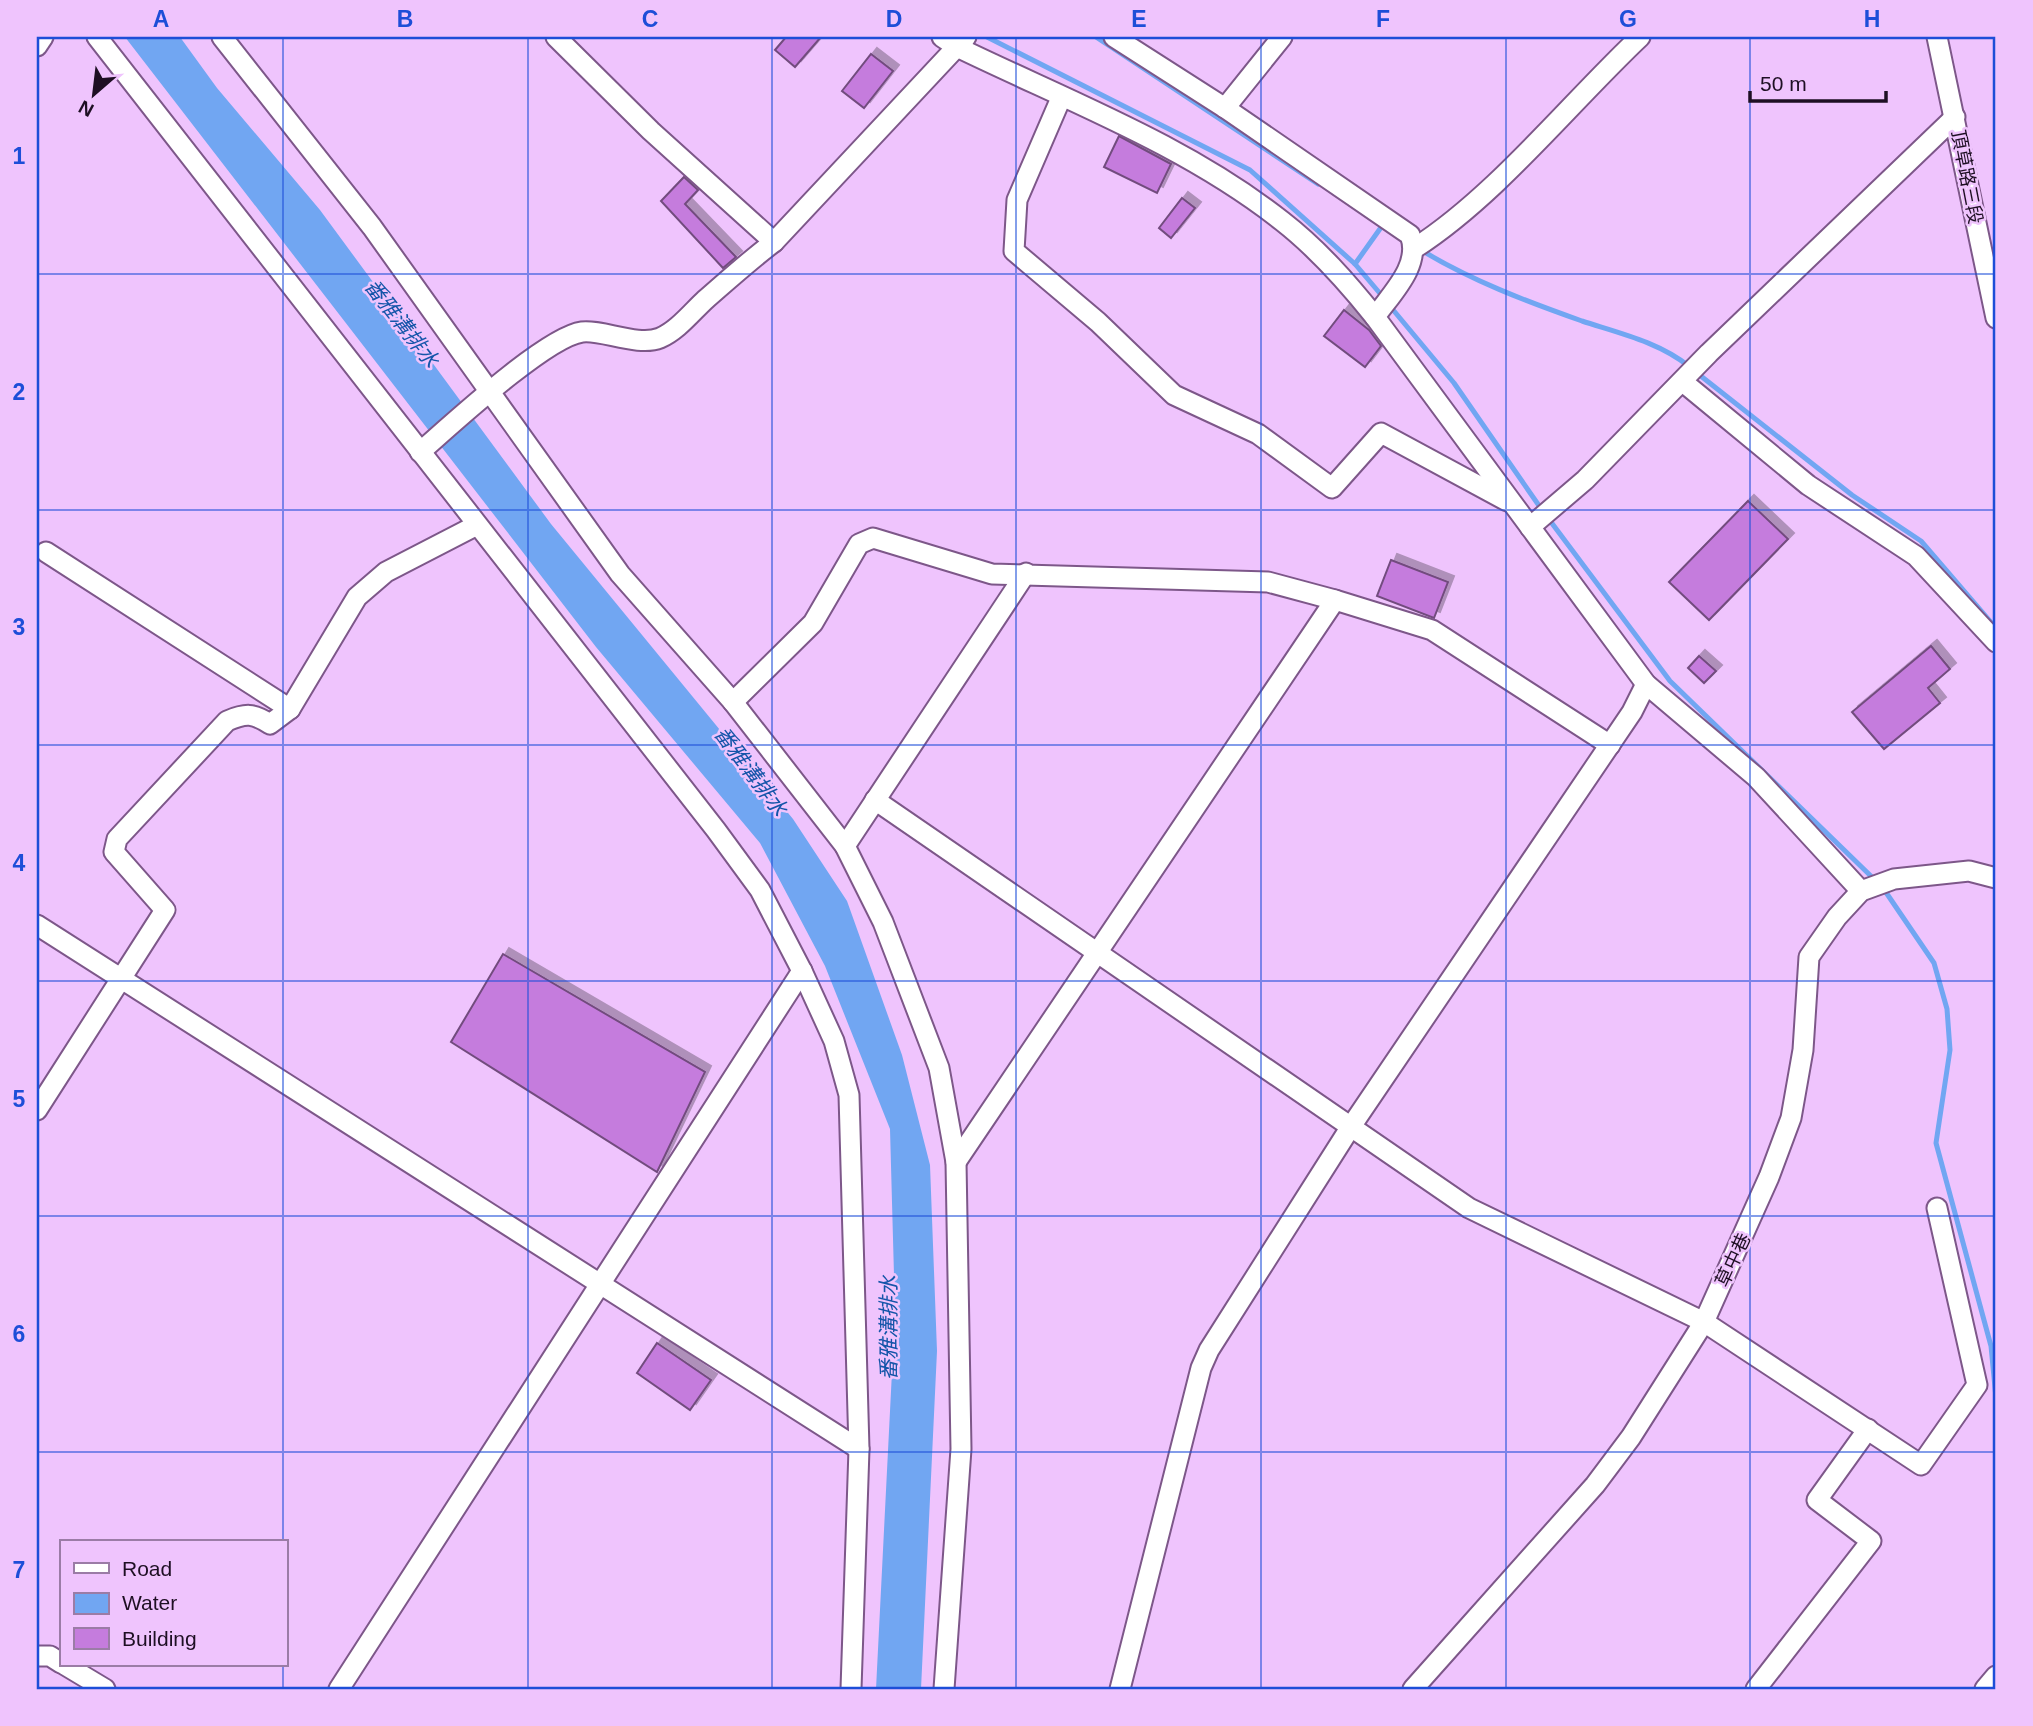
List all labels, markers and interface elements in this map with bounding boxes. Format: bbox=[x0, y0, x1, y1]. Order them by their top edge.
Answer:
text: A bbox=[153, 6, 169, 32]
text: B bbox=[397, 6, 413, 32]
text: C bbox=[642, 6, 658, 32]
text: D bbox=[886, 6, 902, 32]
text: E bbox=[1131, 6, 1147, 32]
text: F bbox=[1376, 6, 1390, 32]
text: G bbox=[1619, 6, 1637, 32]
text: H bbox=[1864, 6, 1880, 32]
north arrow bbox=[60, 60, 130, 130]
scale bar bbox=[1750, 60, 1886, 104]
text: 50 m bbox=[1760, 72, 1807, 95]
text: N bbox=[75, 96, 97, 121]
street label: 頂草路三段 bbox=[1948, 128, 1986, 226]
text: 1 bbox=[13, 143, 26, 169]
water label: 番雅溝排水 bbox=[361, 275, 444, 372]
text: 2 bbox=[13, 379, 25, 405]
text: 3 bbox=[13, 614, 25, 640]
water label: 番雅溝排水 bbox=[710, 722, 792, 821]
text: 4 bbox=[13, 850, 26, 876]
text: 5 bbox=[13, 1086, 26, 1112]
street label: 草中巷 bbox=[1711, 1230, 1755, 1290]
water label: 番雅溝排水 bbox=[877, 1275, 900, 1381]
text: 6 bbox=[13, 1321, 25, 1347]
legend bbox=[60, 1540, 287, 1666]
text: 7 bbox=[13, 1557, 25, 1583]
text: Road bbox=[122, 1557, 172, 1580]
text: Water bbox=[122, 1591, 177, 1614]
text: Building bbox=[122, 1627, 197, 1650]

